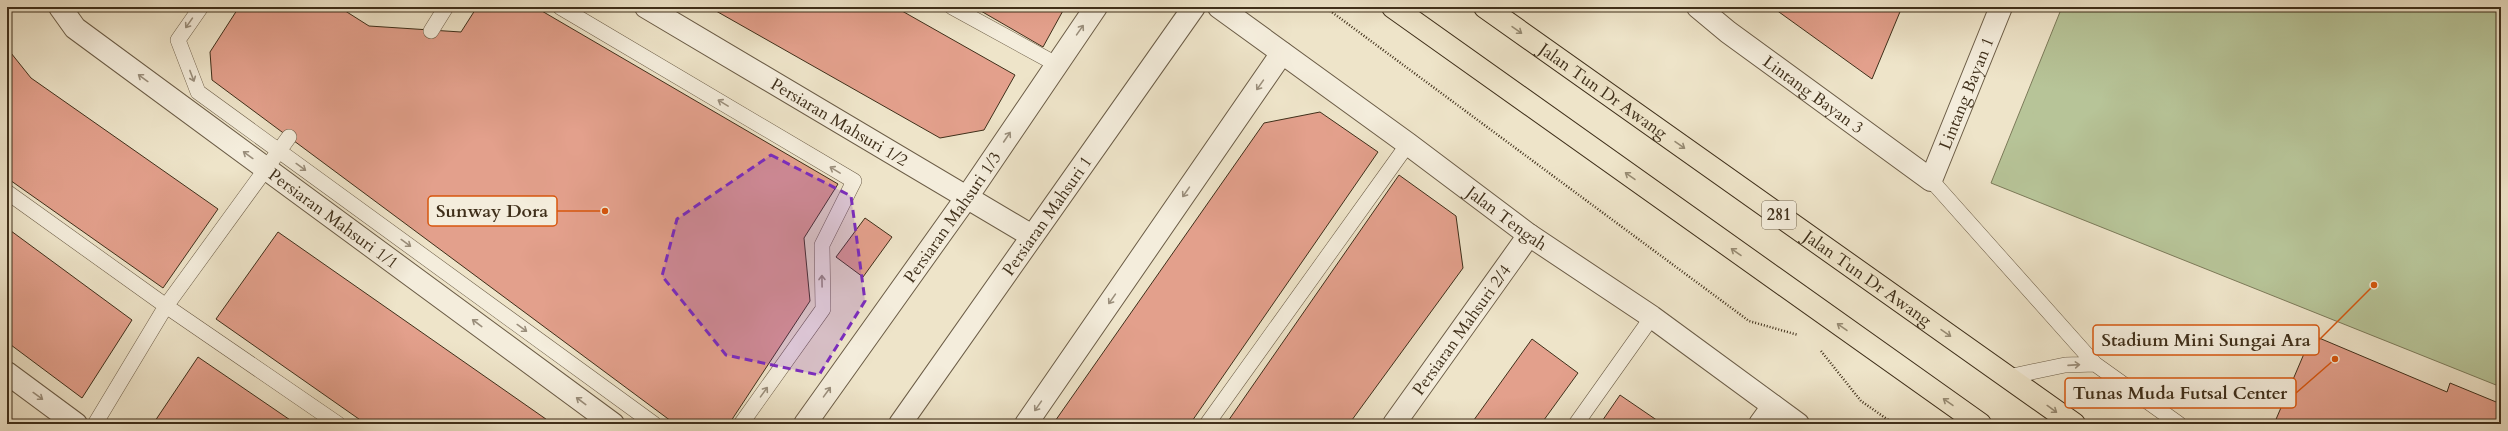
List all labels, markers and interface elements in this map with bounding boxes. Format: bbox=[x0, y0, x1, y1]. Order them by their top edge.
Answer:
one-way arrow bbox=[185, 18, 193, 29]
one-way arrow bbox=[1076, 24, 1084, 35]
one-way arrow bbox=[1511, 25, 1522, 34]
street label: Lintang Bayan 1 bbox=[1933, 33, 1999, 153]
street label: Jalan Tun Dr Awang bbox=[1532, 36, 1672, 144]
street label: Lintang Bayan 3 bbox=[1759, 50, 1869, 139]
one-way arrow bbox=[189, 70, 197, 82]
street label: Persiaran Mahsuri 1/2 bbox=[767, 72, 913, 172]
one-way arrow bbox=[138, 74, 149, 82]
one-way arrow bbox=[1256, 79, 1264, 90]
one-way arrow bbox=[717, 99, 729, 107]
one-way arrow bbox=[1003, 132, 1011, 143]
one-way arrow bbox=[1674, 141, 1685, 149]
street label: Persiaran Mahsuri 1/3 bbox=[898, 147, 1006, 287]
one-way arrow bbox=[243, 151, 254, 159]
street label: Persiaran Mahsuri 1 bbox=[997, 151, 1097, 280]
one-way arrow bbox=[295, 162, 306, 171]
street label: Persiaran Mahsuri 1/1 bbox=[264, 163, 403, 274]
one-way arrow bbox=[829, 165, 841, 173]
one-way arrow bbox=[1625, 172, 1636, 180]
street label: Jalan Tengah bbox=[1459, 179, 1552, 256]
one-way arrow bbox=[1182, 186, 1190, 197]
callout: Sunway Dora bbox=[428, 196, 557, 226]
text: Sunway Dora bbox=[436, 199, 548, 224]
road number: 281 bbox=[1762, 201, 1796, 229]
street label: Jalan Tun Dr Awang bbox=[1797, 223, 1937, 332]
one-way arrow bbox=[400, 239, 411, 247]
one-way arrow bbox=[1730, 248, 1741, 256]
street label: Persiaran Mahsuri 2/4 bbox=[1407, 259, 1516, 400]
one-way arrow bbox=[819, 275, 826, 288]
one-way arrow bbox=[1108, 293, 1116, 304]
one-way arrow bbox=[472, 319, 483, 327]
one-way arrow bbox=[1836, 323, 1847, 331]
one-way arrow bbox=[517, 324, 528, 332]
callout: Stadium Mini Sungai Ara bbox=[2093, 325, 2319, 355]
text: Stadium Mini Sungai Ara bbox=[2101, 328, 2311, 353]
one-way arrow bbox=[1941, 329, 1952, 337]
one-way arrow bbox=[2067, 361, 2080, 368]
callout: Tunas Muda Futsal Center bbox=[2065, 378, 2296, 408]
text: Tunas Muda Futsal Center bbox=[2073, 381, 2288, 406]
one-way arrow bbox=[760, 387, 768, 398]
one-way arrow bbox=[823, 387, 831, 398]
one-way arrow bbox=[33, 392, 44, 400]
one-way arrow bbox=[576, 397, 587, 405]
one-way arrow bbox=[1943, 398, 1954, 406]
one-way arrow bbox=[1034, 400, 1042, 411]
one-way arrow bbox=[2046, 404, 2057, 413]

